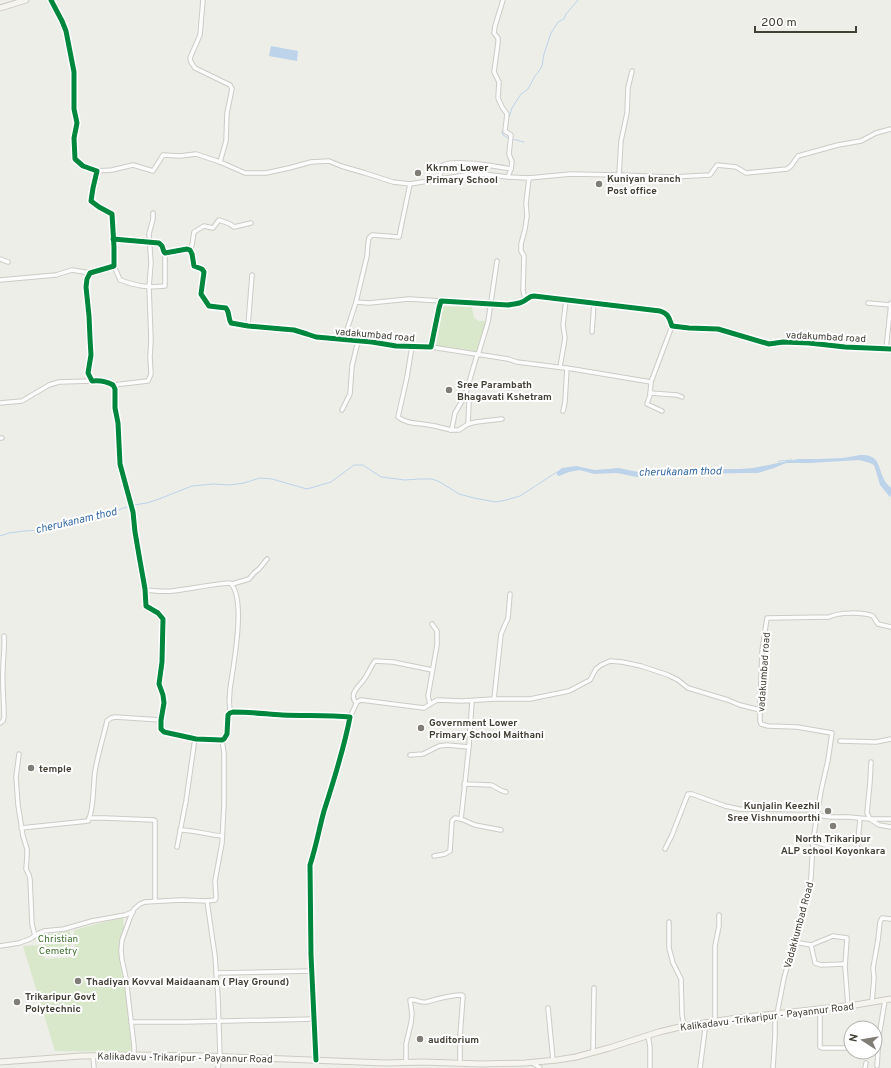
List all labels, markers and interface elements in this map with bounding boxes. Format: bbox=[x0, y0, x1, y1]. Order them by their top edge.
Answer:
scale bar bbox=[755, 8, 856, 34]
text: 200 m bbox=[761, 15, 797, 31]
place label: Kkrnm Lower Primary School bbox=[426, 162, 498, 187]
marker: Kkrnm Lower Primary School bbox=[413, 168, 423, 178]
place label: Kuniyan branch Post office bbox=[607, 173, 681, 198]
marker: Kuniyan branch Post office bbox=[594, 179, 604, 189]
street label: vadakumbad road bbox=[334, 326, 415, 345]
street label: vadakumbad road bbox=[786, 329, 866, 346]
place label: Sree Parambath Bhagavati Kshetram bbox=[457, 379, 552, 404]
marker: Sree Parambath Bhagavati Kshetram bbox=[444, 385, 454, 395]
water label: cherukanam thod bbox=[638, 464, 723, 480]
water label: cherukanam thod bbox=[34, 505, 119, 537]
street label: vadakumbad road bbox=[755, 632, 774, 712]
place label: Government Lower Primary School Maithani bbox=[429, 717, 544, 742]
marker: Government Lower Primary School Maithani bbox=[416, 723, 426, 733]
marker: temple bbox=[26, 763, 36, 773]
place label: temple bbox=[39, 763, 72, 776]
place label: Kunjalin Keezhil Sree Vishnumoorthi bbox=[727, 800, 820, 825]
marker: Kunjalin Keezhil Sree Vishnumoorthi bbox=[823, 806, 833, 816]
marker: North Trikaripur ALP school Koyonkara bbox=[828, 821, 838, 831]
place label: North Trikaripur ALP school Koyonkara bbox=[781, 833, 885, 858]
street label: Vadakkumbad Road bbox=[782, 881, 817, 970]
park label: Christian Cemetry bbox=[38, 933, 78, 958]
marker: Thadiyan Kovval Maidaanam ( Play Ground) bbox=[73, 976, 83, 986]
place label: Thadiyan Kovval Maidaanam ( Play Ground) bbox=[86, 976, 289, 989]
place label: Trikaripur Govt Polytechnic bbox=[25, 991, 96, 1016]
marker: Trikaripur Govt Polytechnic bbox=[12, 997, 22, 1007]
street label: Kalikadavu -Trikaripur - Payannur Road bbox=[679, 1000, 855, 1035]
north arrow bbox=[843, 1020, 883, 1060]
text: N bbox=[847, 1033, 862, 1043]
marker: auditorium bbox=[415, 1034, 425, 1044]
place label: auditorium bbox=[428, 1034, 479, 1047]
street label: Kalikadavu -Trikaripur - Payannur Road bbox=[97, 1050, 273, 1067]

